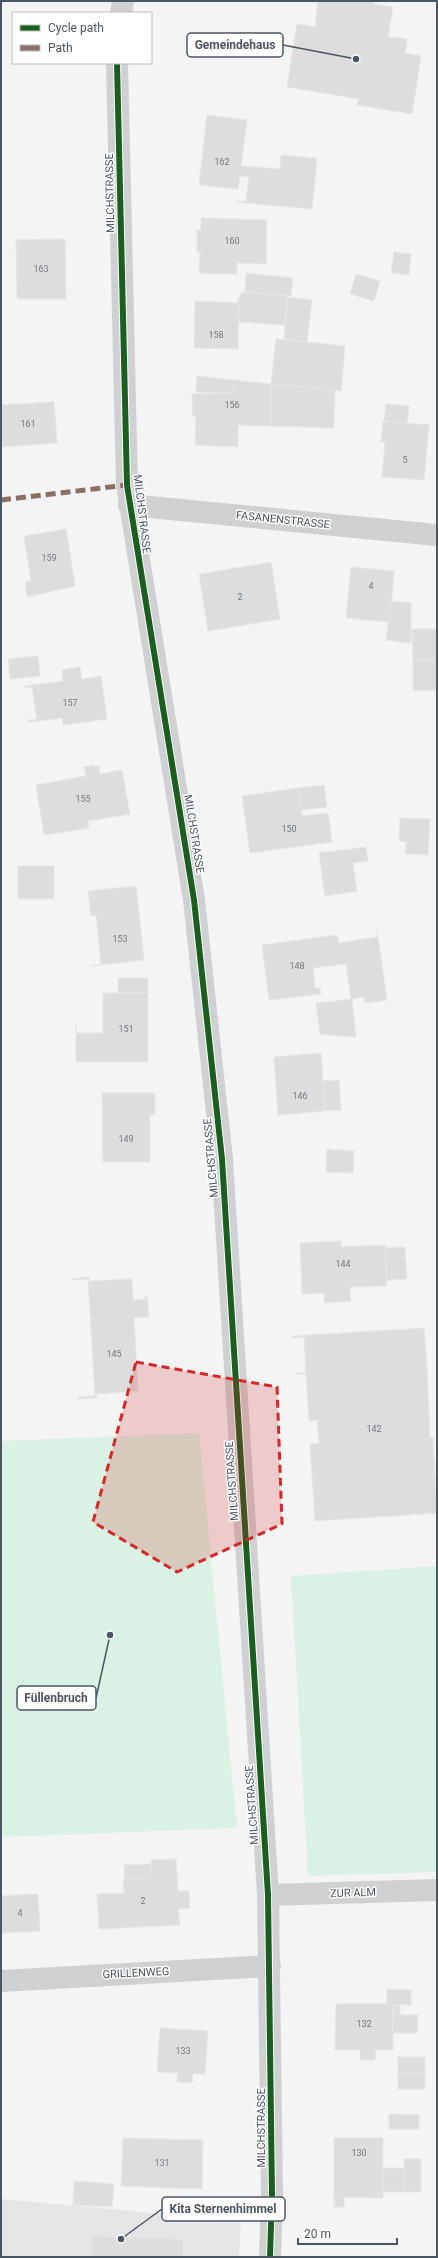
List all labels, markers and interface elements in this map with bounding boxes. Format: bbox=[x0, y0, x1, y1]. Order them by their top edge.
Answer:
legend bbox=[12, 12, 152, 64]
text: Cycle path bbox=[48, 21, 104, 35]
callout: Gemeindehaus bbox=[187, 33, 283, 57]
text: Gemeindehaus bbox=[195, 38, 275, 52]
text: Path bbox=[48, 41, 73, 55]
street label: MILCHSTRASSE bbox=[103, 153, 117, 233]
house number: 162 bbox=[214, 157, 230, 167]
house number: 160 bbox=[224, 236, 240, 246]
house number: 163 bbox=[33, 264, 49, 274]
house number: 158 bbox=[208, 330, 224, 340]
house number: 156 bbox=[224, 400, 240, 410]
house number: 161 bbox=[20, 419, 36, 429]
house number: 5 bbox=[402, 455, 408, 465]
street label: MILCHSTRASSE bbox=[131, 474, 153, 554]
street label: FASANENSTRASSE bbox=[235, 509, 331, 531]
house number: 159 bbox=[41, 553, 57, 563]
house number: 4 bbox=[368, 581, 374, 591]
house number: 2 bbox=[237, 592, 243, 602]
house number: 157 bbox=[62, 698, 78, 708]
house number: 155 bbox=[75, 794, 91, 804]
street label: MILCHSTRASSE bbox=[181, 794, 207, 874]
house number: 150 bbox=[281, 824, 297, 834]
house number: 153 bbox=[112, 934, 128, 944]
house number: 148 bbox=[289, 961, 305, 971]
house number: 151 bbox=[118, 1024, 134, 1034]
house number: 146 bbox=[292, 1091, 308, 1101]
street label: MILCHSTRASSE bbox=[201, 1118, 221, 1198]
house number: 149 bbox=[118, 1134, 134, 1144]
house number: 144 bbox=[335, 1259, 351, 1269]
house number: 145 bbox=[106, 1349, 122, 1359]
house number: 142 bbox=[366, 1424, 382, 1434]
street label: MILCHSTRASSE bbox=[223, 1441, 241, 1521]
callout: Füllenbruch bbox=[17, 1686, 96, 1710]
text: Füllenbruch bbox=[24, 1691, 88, 1705]
street label: MILCHSTRASSE bbox=[243, 1765, 261, 1845]
street label: ZUR ALM bbox=[330, 1886, 376, 1900]
house number: 2 bbox=[140, 1896, 146, 1906]
house number: 4 bbox=[17, 1908, 23, 1918]
street label: GRILLENWEG bbox=[102, 1965, 170, 1981]
house number: 132 bbox=[356, 2019, 372, 2029]
house number: 133 bbox=[175, 2046, 191, 2056]
street label: MILCHSTRASSE bbox=[255, 2088, 268, 2168]
house number: 130 bbox=[351, 2148, 367, 2158]
house number: 131 bbox=[154, 2158, 170, 2168]
callout: Kita Sternenhimmel bbox=[162, 2197, 285, 2221]
text: Kita Sternenhimmel bbox=[170, 2202, 276, 2216]
scale bar bbox=[298, 2220, 397, 2246]
text: 20 m bbox=[304, 2227, 331, 2241]

